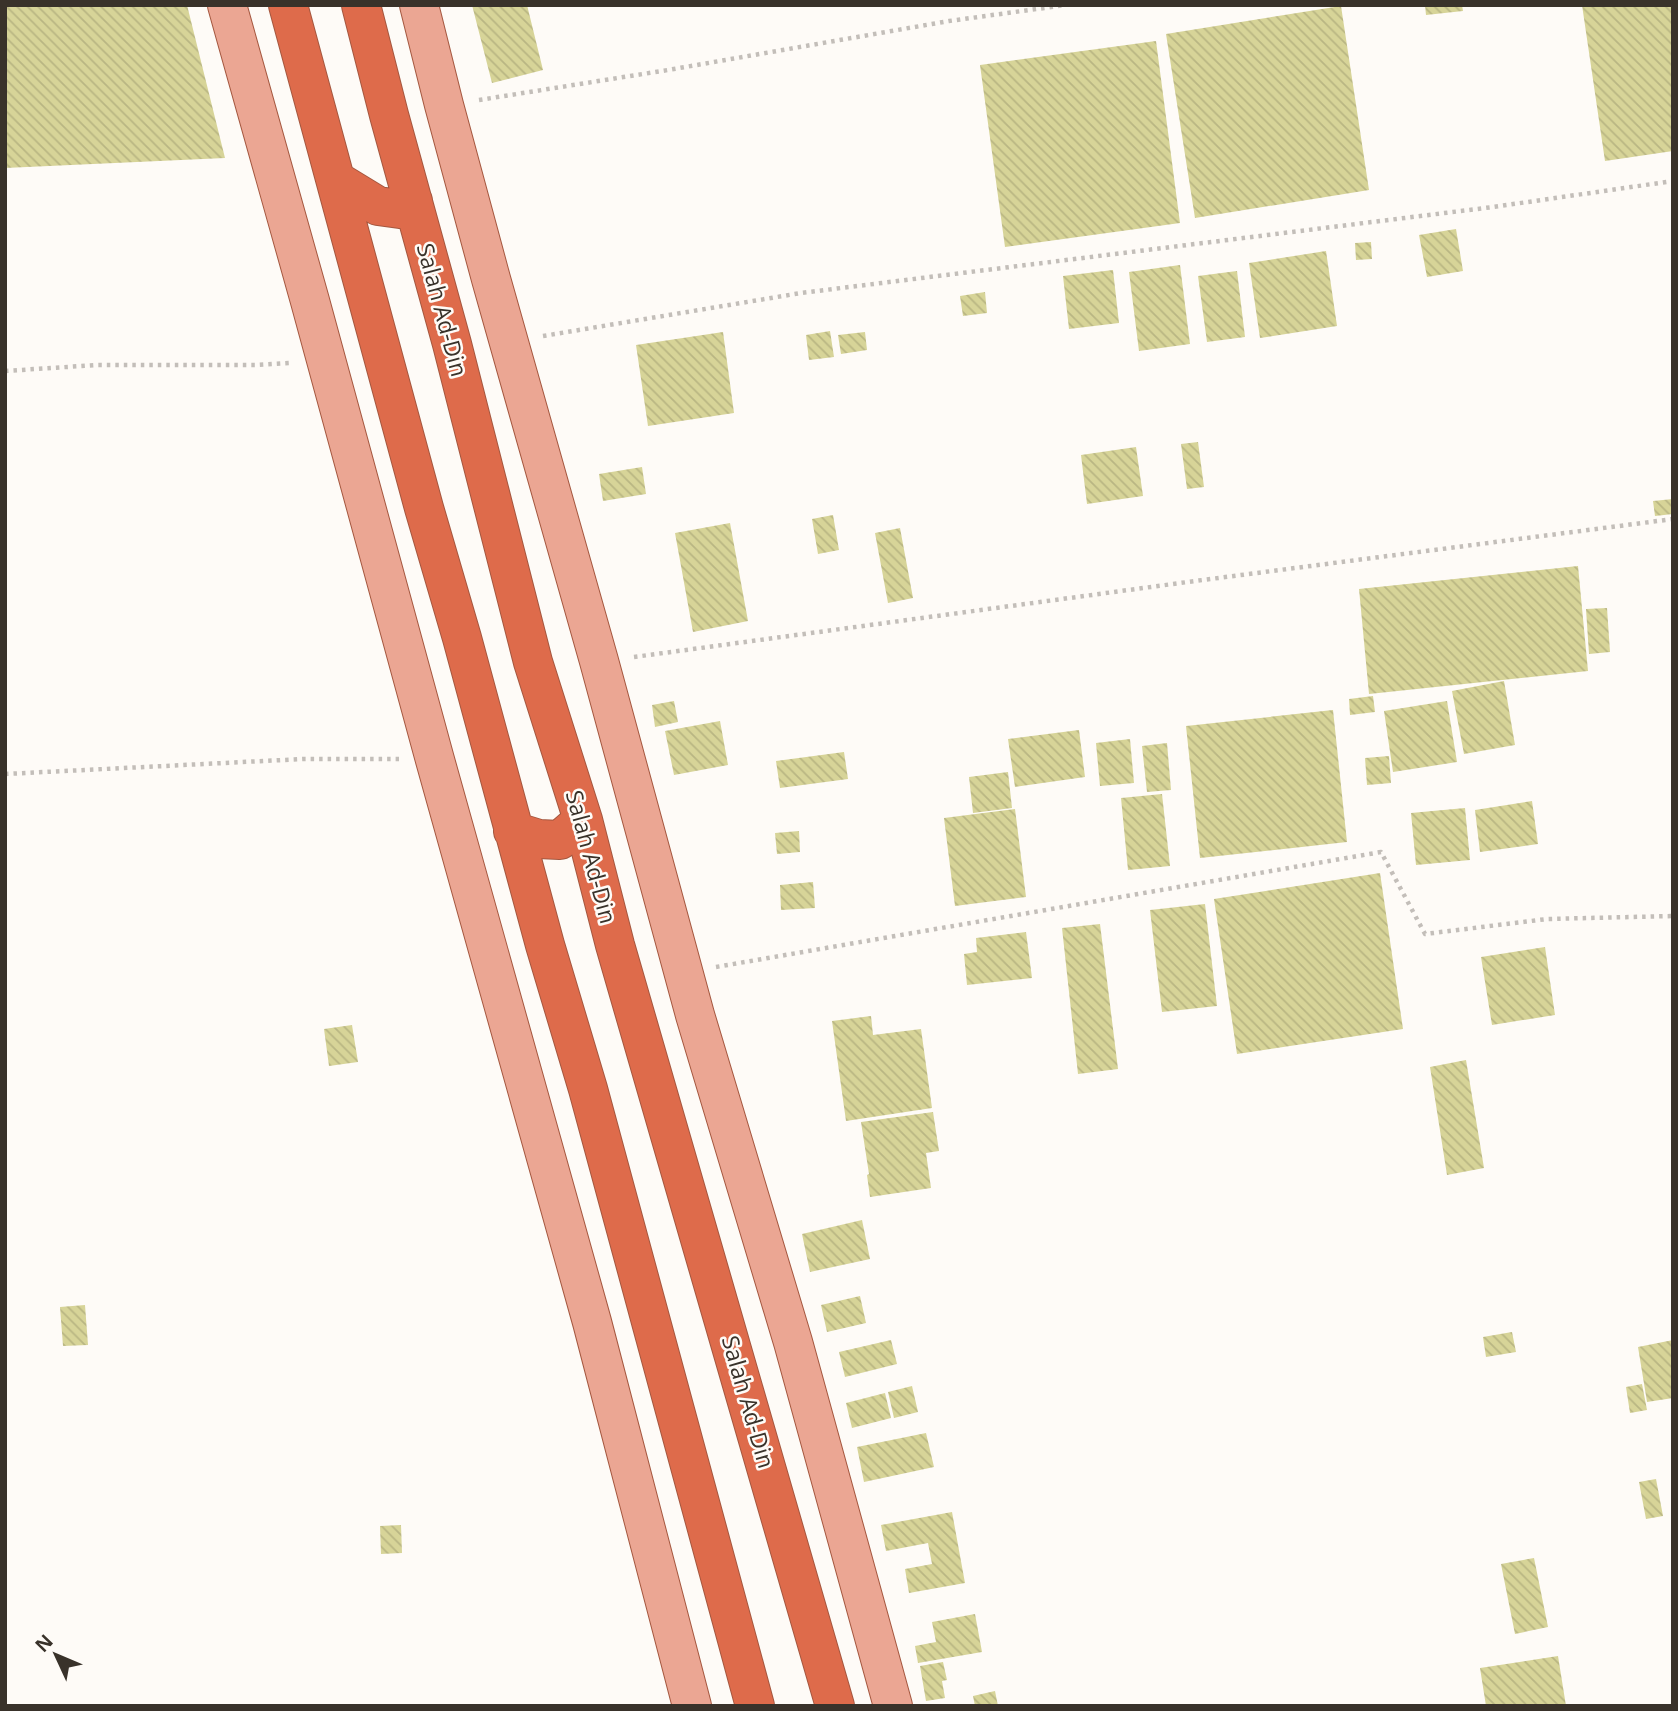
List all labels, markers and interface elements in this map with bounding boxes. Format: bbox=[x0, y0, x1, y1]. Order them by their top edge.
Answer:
street label: Salah Ad-Din bbox=[410, 240, 476, 380]
street label: Salah Ad-Din bbox=[559, 787, 625, 927]
street label: Salah Ad-Din bbox=[715, 1332, 783, 1472]
north arrow bbox=[21, 1620, 91, 1690]
text: N bbox=[29, 1629, 58, 1658]

